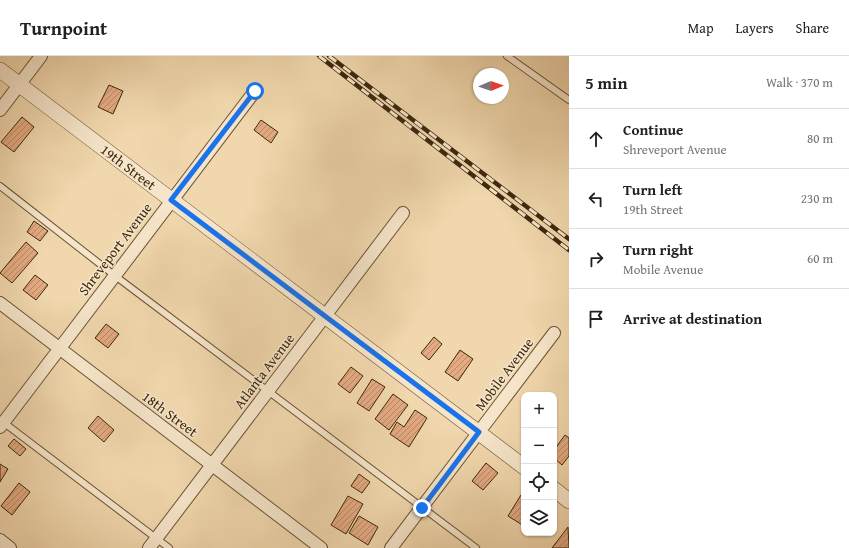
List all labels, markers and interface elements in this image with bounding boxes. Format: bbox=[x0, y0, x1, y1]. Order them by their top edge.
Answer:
text: Turnpoint bbox=[20, 14, 107, 42]
text: Map bbox=[688, 18, 714, 38]
text: Layers bbox=[736, 18, 774, 38]
text: Share bbox=[796, 18, 829, 38]
north arrow bbox=[473, 68, 509, 104]
text: 5 min bbox=[585, 70, 627, 95]
text: Walk · 370 m bbox=[766, 73, 833, 92]
route start bbox=[246, 82, 264, 100]
text: Continue bbox=[623, 119, 684, 140]
icon: ahead bbox=[585, 128, 607, 150]
text: 80 m bbox=[807, 129, 833, 148]
street label: 19th Street bbox=[96, 140, 160, 195]
text: Shreveport Avenue bbox=[623, 140, 727, 159]
text: Turn left bbox=[623, 179, 682, 200]
icon: left bbox=[585, 188, 607, 210]
text: 230 m bbox=[801, 189, 833, 208]
street label: Shreveport Avenue bbox=[73, 198, 157, 300]
text: 19th Street bbox=[623, 200, 683, 219]
text: Turn right bbox=[623, 239, 694, 260]
icon: right bbox=[585, 248, 607, 270]
text: 60 m bbox=[807, 249, 833, 268]
text: Mobile Avenue bbox=[623, 260, 703, 279]
icon: arrive bbox=[585, 308, 607, 330]
text: Arrive at destination bbox=[623, 308, 762, 329]
street label: Atlanta Avenue bbox=[229, 329, 299, 413]
street label: Mobile Avenue bbox=[470, 333, 538, 415]
street label: 18th Street bbox=[138, 387, 202, 442]
map controls bbox=[521, 392, 557, 536]
button: + bbox=[521, 392, 557, 428]
button: − bbox=[521, 428, 557, 464]
button: locate bbox=[521, 464, 557, 500]
route end bbox=[413, 499, 431, 517]
button: layers bbox=[521, 500, 557, 536]

